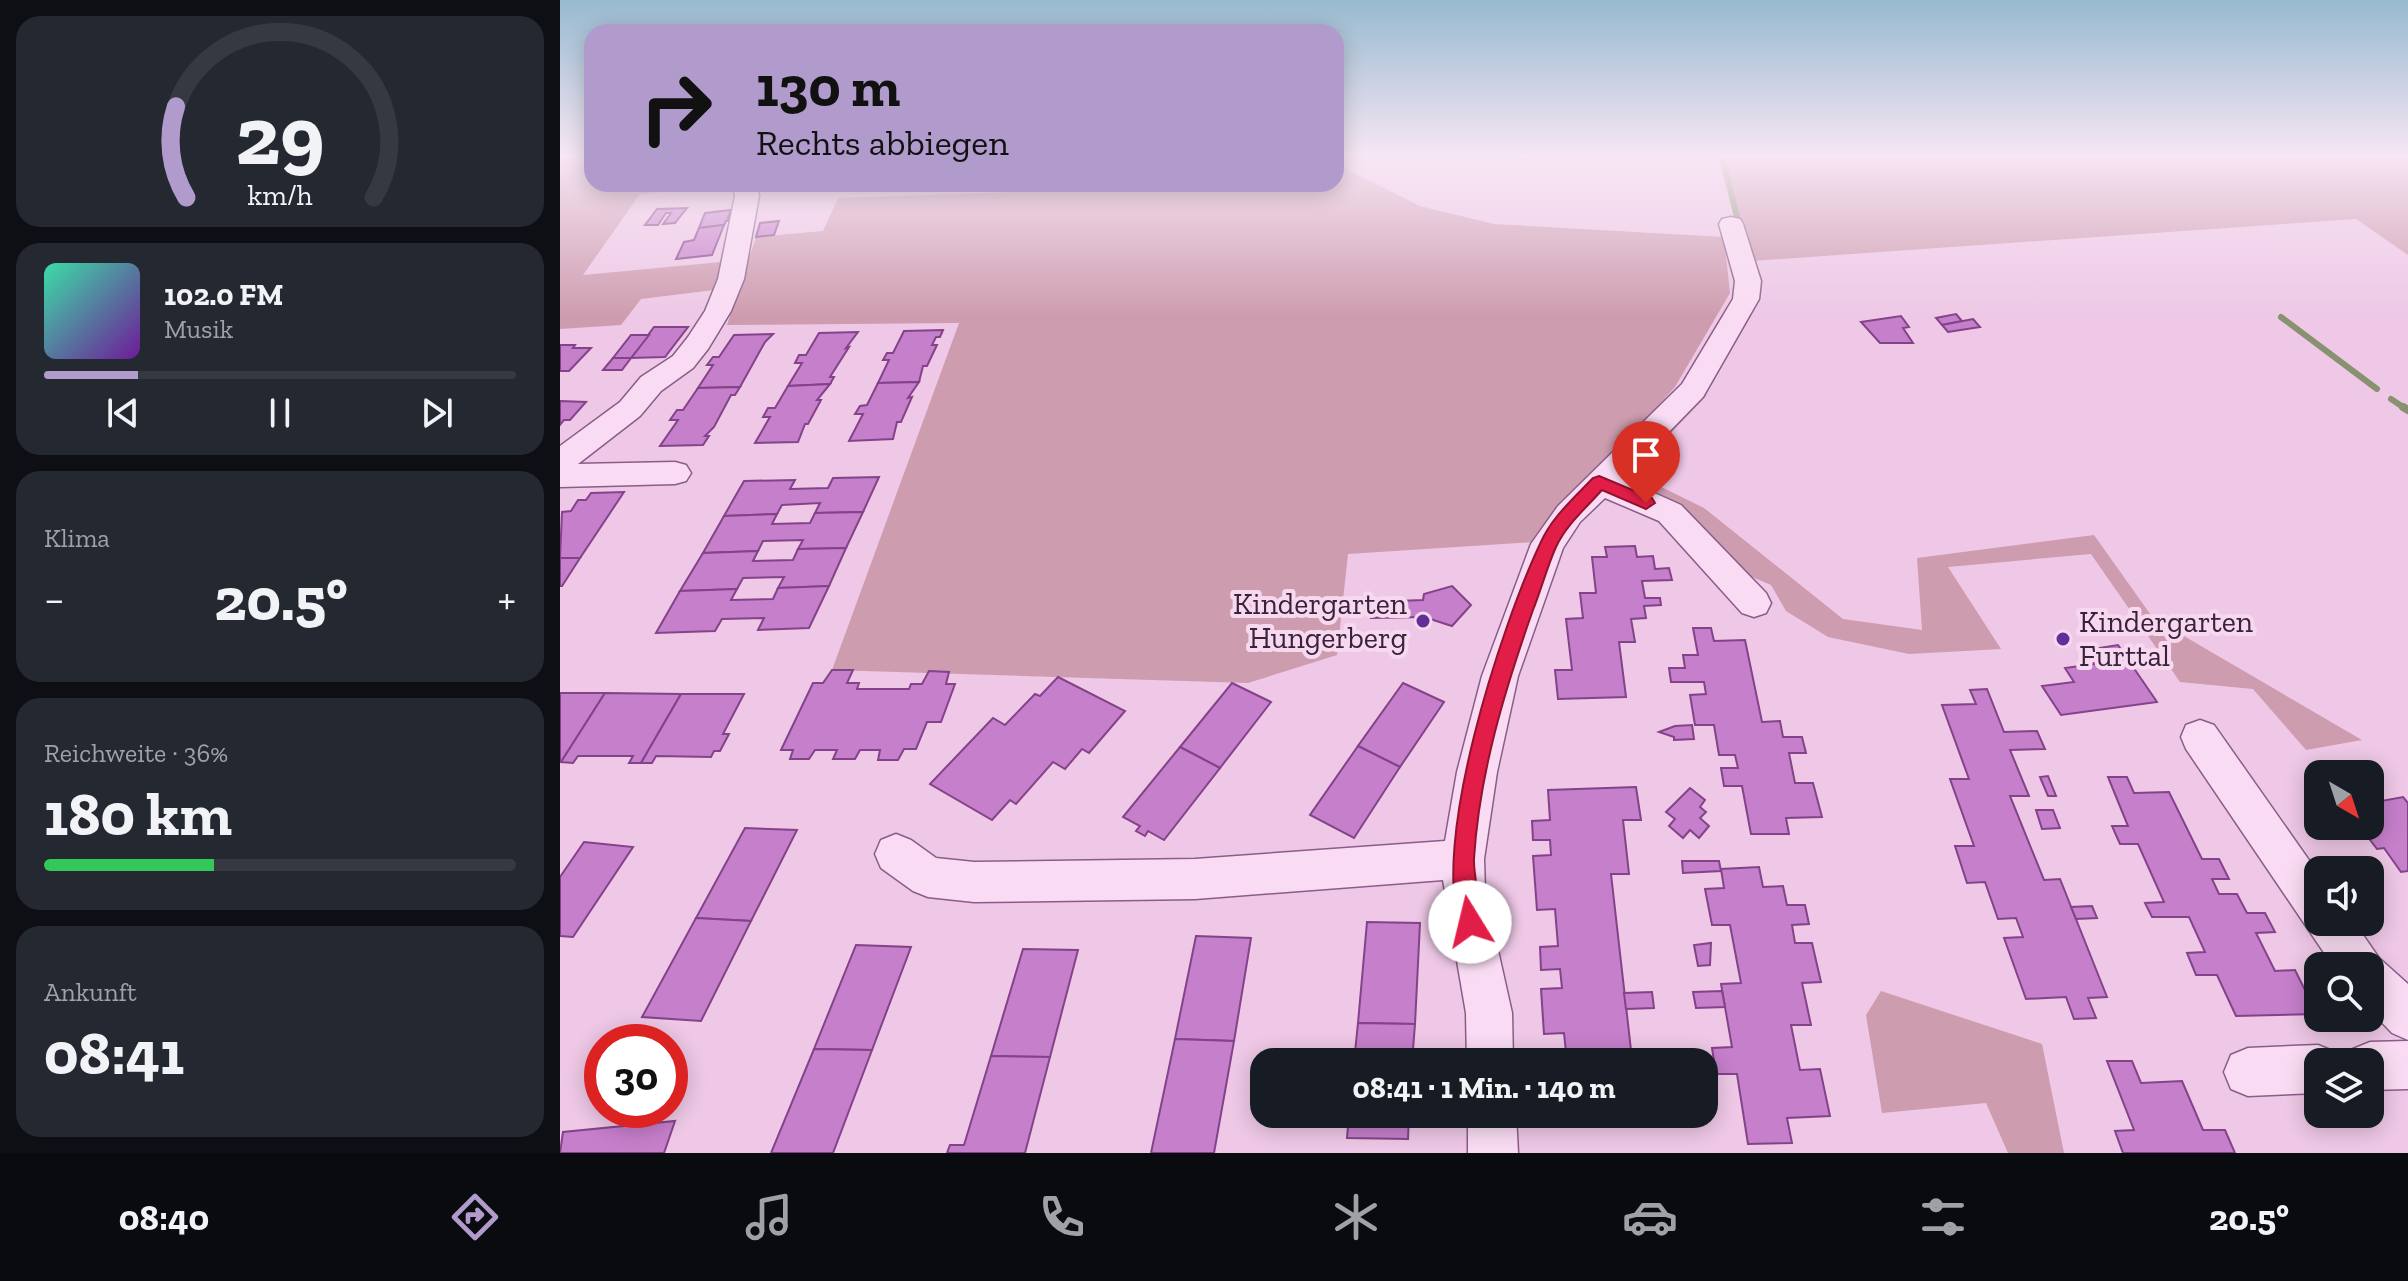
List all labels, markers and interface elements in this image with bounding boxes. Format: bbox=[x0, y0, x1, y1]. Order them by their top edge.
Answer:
text: 130 m bbox=[756, 53, 900, 120]
icon: right bbox=[624, 56, 728, 160]
text: 29 bbox=[235, 84, 325, 184]
text: Rechts abbiegen bbox=[756, 121, 1009, 164]
text: km/h bbox=[247, 178, 313, 212]
text: 102.0 FM bbox=[164, 277, 283, 313]
text: Musik bbox=[164, 313, 233, 345]
icon: previous bbox=[101, 391, 145, 435]
icon: pause bbox=[258, 391, 302, 435]
icon: next bbox=[415, 391, 459, 435]
pin bbox=[1612, 421, 1680, 503]
icon: arrive bbox=[1624, 433, 1668, 477]
text: Klima bbox=[44, 522, 110, 554]
text: 20.5° bbox=[214, 563, 348, 635]
text: − bbox=[44, 572, 65, 625]
text: + bbox=[497, 572, 516, 625]
place label: Kindergarten Hungerberg bbox=[1233, 586, 1407, 656]
place label: Kindergarten Furttal bbox=[2079, 604, 2253, 674]
marker: Kindergarten Hungerberg bbox=[1414, 612, 1432, 630]
marker: Kindergarten Furttal bbox=[2054, 630, 2072, 648]
text: Reichweite · 36% bbox=[44, 737, 228, 769]
north arrow bbox=[2304, 760, 2384, 840]
map controls bbox=[2304, 760, 2384, 1128]
text: 180 km bbox=[44, 778, 232, 850]
button: sound bbox=[2304, 856, 2384, 936]
position arrow bbox=[1428, 880, 1512, 964]
button: search bbox=[2304, 952, 2384, 1032]
text: Ankunft bbox=[44, 976, 137, 1008]
text: 08:41 bbox=[44, 1017, 184, 1089]
speed limit sign: 30 bbox=[584, 1024, 688, 1128]
button: layers bbox=[2304, 1048, 2384, 1128]
text: 08:41 · 1 Min. · 140 m bbox=[1353, 1070, 1615, 1106]
icon: directions bbox=[447, 1189, 503, 1245]
icon: music bbox=[741, 1189, 797, 1245]
icon: phone bbox=[1034, 1189, 1090, 1245]
icon: climate bbox=[1328, 1189, 1384, 1245]
icon: car bbox=[1622, 1189, 1678, 1245]
icon: filters bbox=[1915, 1189, 1971, 1245]
text: 08:40 bbox=[119, 1196, 209, 1239]
text: 20.5° bbox=[2209, 1196, 2289, 1239]

